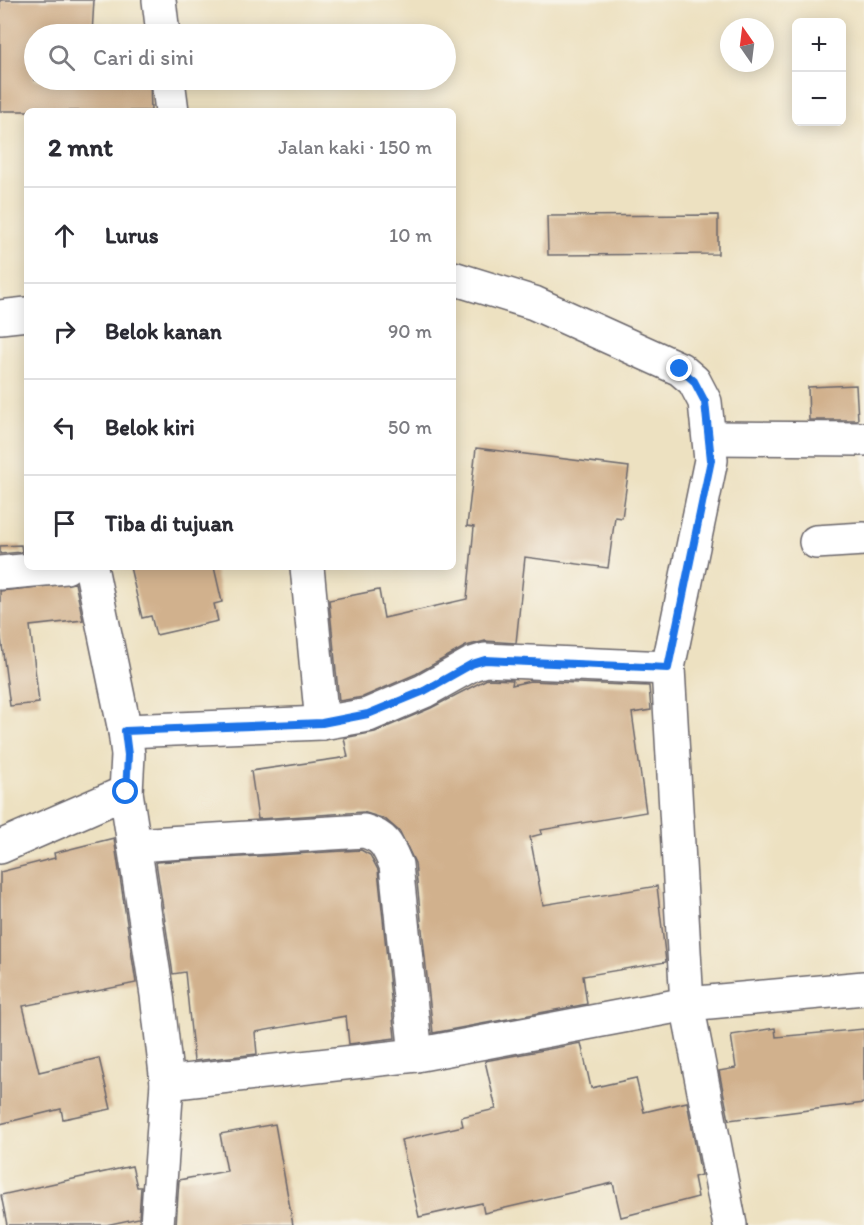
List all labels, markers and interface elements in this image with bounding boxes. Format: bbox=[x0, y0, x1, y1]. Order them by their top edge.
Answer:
north arrow bbox=[720, 18, 774, 72]
map controls bbox=[792, 18, 846, 126]
button: + bbox=[792, 18, 846, 72]
search box bbox=[24, 24, 456, 90]
icon: search bbox=[45, 41, 78, 74]
text: Cari di sini bbox=[93, 44, 194, 71]
button: − bbox=[792, 72, 846, 126]
text: 2 mnt bbox=[48, 131, 113, 163]
text: Jalan kaki · 150 m bbox=[278, 135, 432, 159]
icon: ahead bbox=[48, 219, 81, 252]
text: Lurus bbox=[105, 222, 159, 249]
text: 10 m bbox=[389, 223, 432, 247]
icon: right bbox=[48, 315, 81, 348]
text: Belok kanan bbox=[105, 318, 222, 345]
text: 90 m bbox=[388, 319, 432, 343]
route end bbox=[666, 355, 692, 381]
icon: left bbox=[48, 411, 81, 444]
text: Belok kiri bbox=[105, 414, 195, 441]
text: 50 m bbox=[388, 415, 432, 439]
icon: arrive bbox=[48, 507, 81, 540]
text: Tiba di tujuan bbox=[105, 510, 234, 537]
route start bbox=[112, 778, 138, 804]

